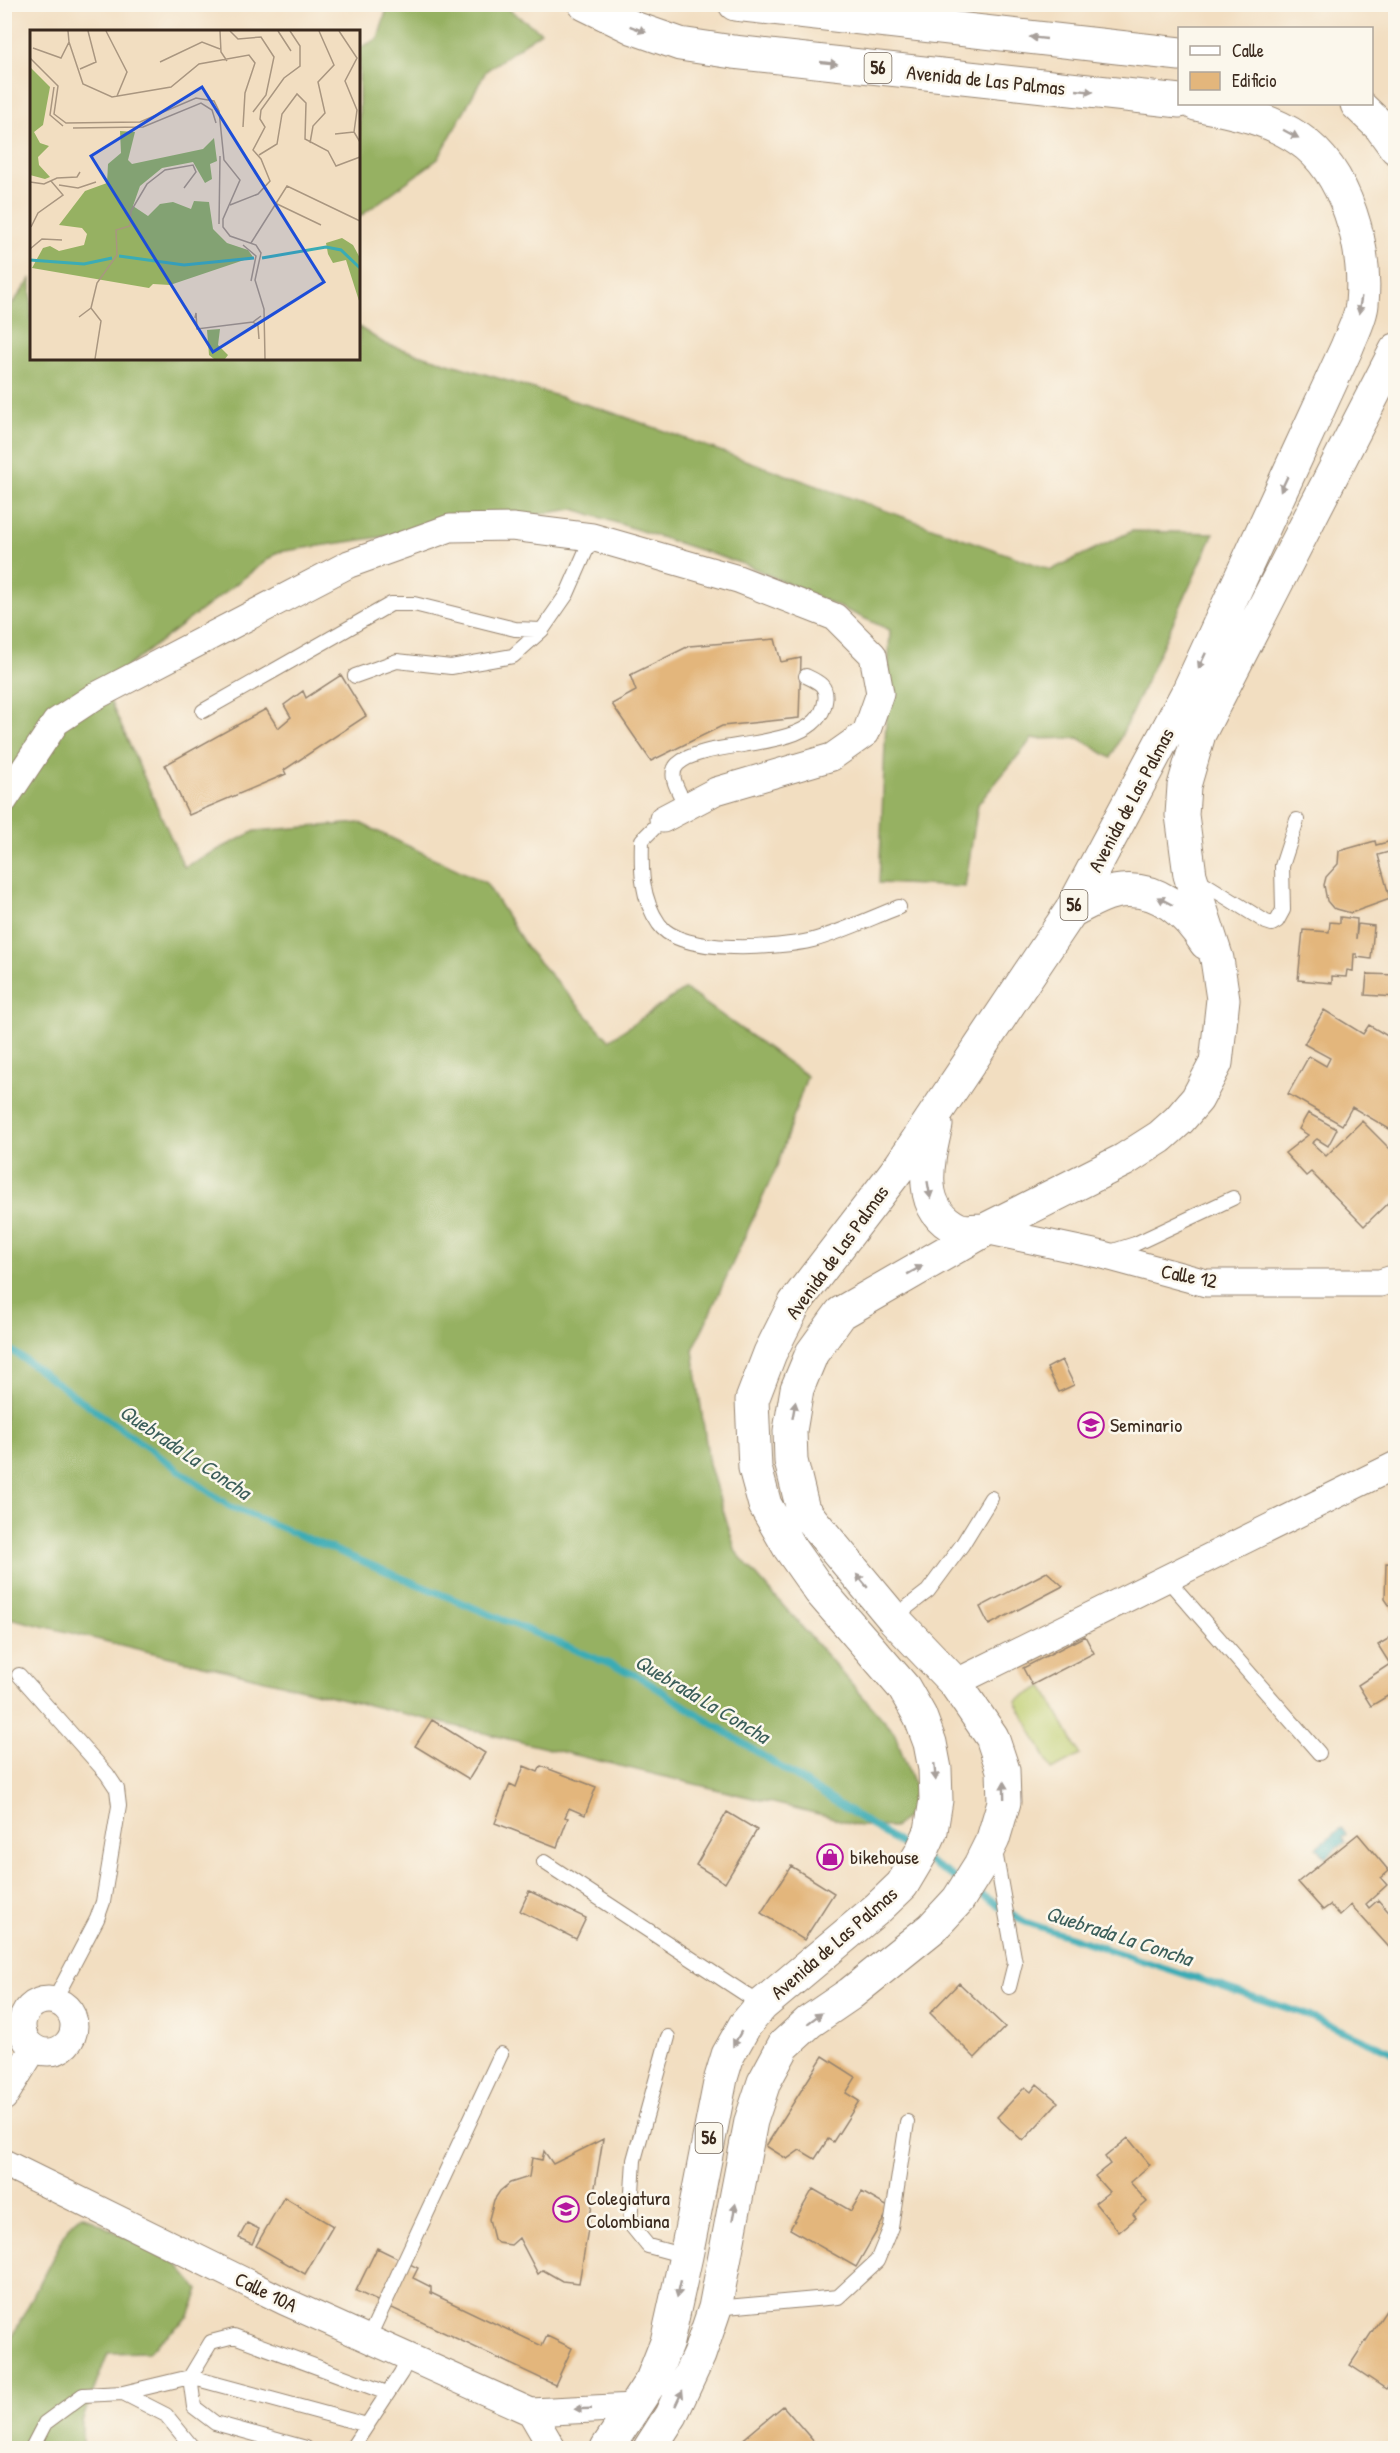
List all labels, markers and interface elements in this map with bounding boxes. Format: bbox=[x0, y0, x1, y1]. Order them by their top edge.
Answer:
one-way arrow bbox=[629, 25, 647, 34]
legend bbox=[1178, 27, 1373, 105]
inset map bbox=[30, 30, 360, 360]
one-way arrow bbox=[1028, 33, 1047, 43]
text: Calle bbox=[1232, 38, 1264, 63]
road number: 56 bbox=[864, 53, 892, 83]
one-way arrow bbox=[819, 58, 838, 68]
street label: Avenida de Las Palmas bbox=[905, 58, 1067, 101]
text: Edificio bbox=[1232, 68, 1276, 93]
one-way arrow bbox=[1076, 86, 1095, 95]
one-way arrow bbox=[1282, 129, 1299, 139]
one-way arrow bbox=[1355, 296, 1364, 315]
one-way arrow bbox=[1279, 475, 1289, 493]
one-way arrow bbox=[1197, 652, 1207, 670]
street label: Avenida de Las Palmas bbox=[1081, 723, 1180, 876]
road number: 56 bbox=[1060, 890, 1088, 920]
one-way arrow bbox=[1156, 896, 1173, 906]
street label: Avenida de Las Palmas bbox=[779, 1179, 895, 1324]
one-way arrow bbox=[924, 1181, 933, 1200]
street label: Calle 12 bbox=[1159, 1257, 1220, 1294]
one-way arrow bbox=[907, 1265, 924, 1275]
water label: Quebrada La Concha bbox=[114, 1397, 259, 1508]
one-way arrow bbox=[790, 1400, 799, 1419]
school or university icon: Seminario bbox=[1076, 1410, 1106, 1440]
place label: Seminario bbox=[1110, 1411, 1182, 1438]
one-way arrow bbox=[857, 1574, 869, 1589]
water label: Quebrada La Concha bbox=[630, 1647, 777, 1752]
one-way arrow bbox=[930, 1763, 940, 1782]
one-way arrow bbox=[999, 1781, 1008, 1800]
shop icon: bikehouse bbox=[815, 1842, 845, 1872]
place label: bikehouse bbox=[850, 1843, 919, 1870]
street label: Avenida de Las Palmas bbox=[765, 1880, 903, 2005]
water label: Quebrada La Concha bbox=[1042, 1898, 1199, 1974]
one-way arrow bbox=[807, 2013, 822, 2025]
one-way arrow bbox=[732, 2031, 742, 2048]
road number: 56 bbox=[696, 2123, 722, 2153]
place label: Colegiatura Colombiana bbox=[586, 2184, 670, 2234]
school or university icon: Colegiatura Colombiana bbox=[551, 2194, 581, 2224]
one-way arrow bbox=[730, 2202, 739, 2221]
street label: Calle 10A bbox=[231, 2265, 302, 2318]
one-way arrow bbox=[673, 2280, 683, 2298]
one-way arrow bbox=[675, 2389, 684, 2406]
one-way arrow bbox=[573, 2405, 592, 2414]

